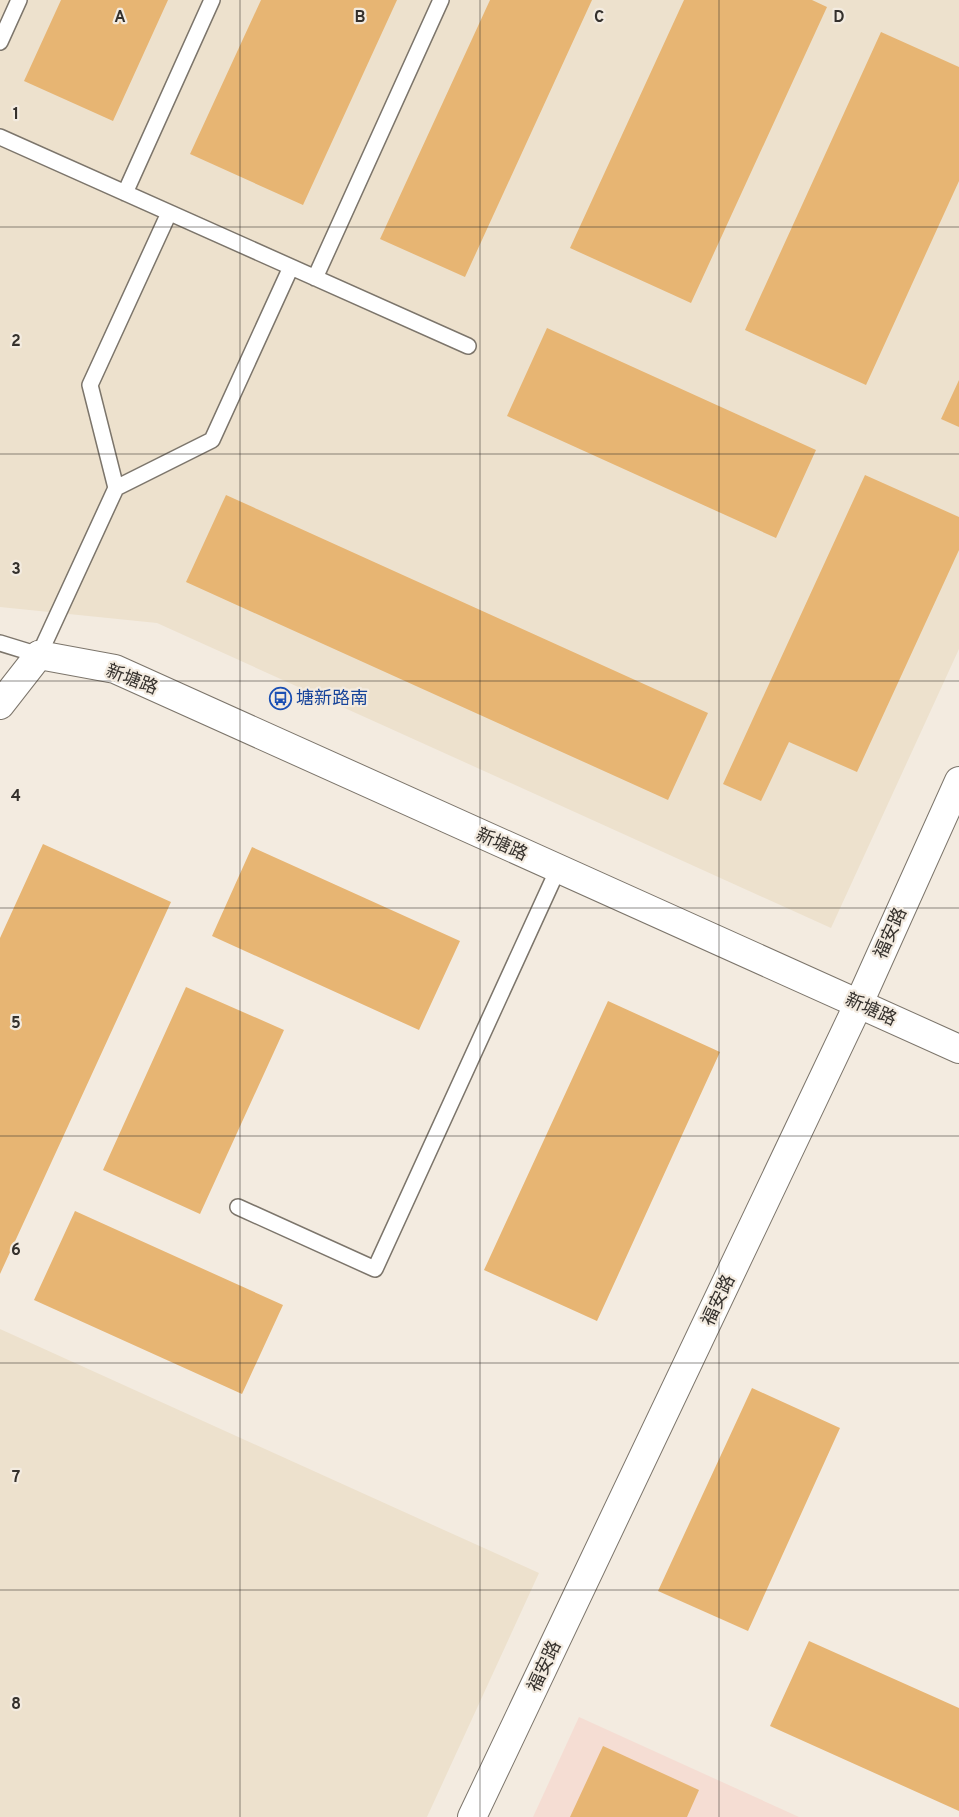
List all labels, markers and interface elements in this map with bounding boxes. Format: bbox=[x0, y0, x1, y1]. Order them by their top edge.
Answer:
text: A bbox=[114, 8, 126, 28]
text: B bbox=[354, 8, 366, 28]
text: C bbox=[594, 8, 604, 28]
text: D bbox=[833, 8, 845, 28]
text: 1 bbox=[13, 105, 19, 125]
text: 2 bbox=[11, 332, 21, 352]
text: 3 bbox=[11, 560, 21, 580]
street label: 新塘路 bbox=[102, 660, 161, 701]
bus stop icon: 塘新路南 bbox=[268, 686, 292, 710]
place label: 塘新路南 bbox=[296, 688, 368, 711]
text: 4 bbox=[11, 787, 21, 807]
street label: 新塘路 bbox=[472, 824, 531, 867]
street label: 福安路 bbox=[870, 904, 913, 963]
street label: 新塘路 bbox=[841, 989, 900, 1032]
text: 5 bbox=[11, 1014, 21, 1034]
text: 6 bbox=[11, 1241, 21, 1261]
street label: 福安路 bbox=[698, 1271, 741, 1330]
text: 7 bbox=[12, 1468, 20, 1488]
street label: 福安路 bbox=[524, 1637, 567, 1696]
text: 8 bbox=[11, 1695, 21, 1715]

